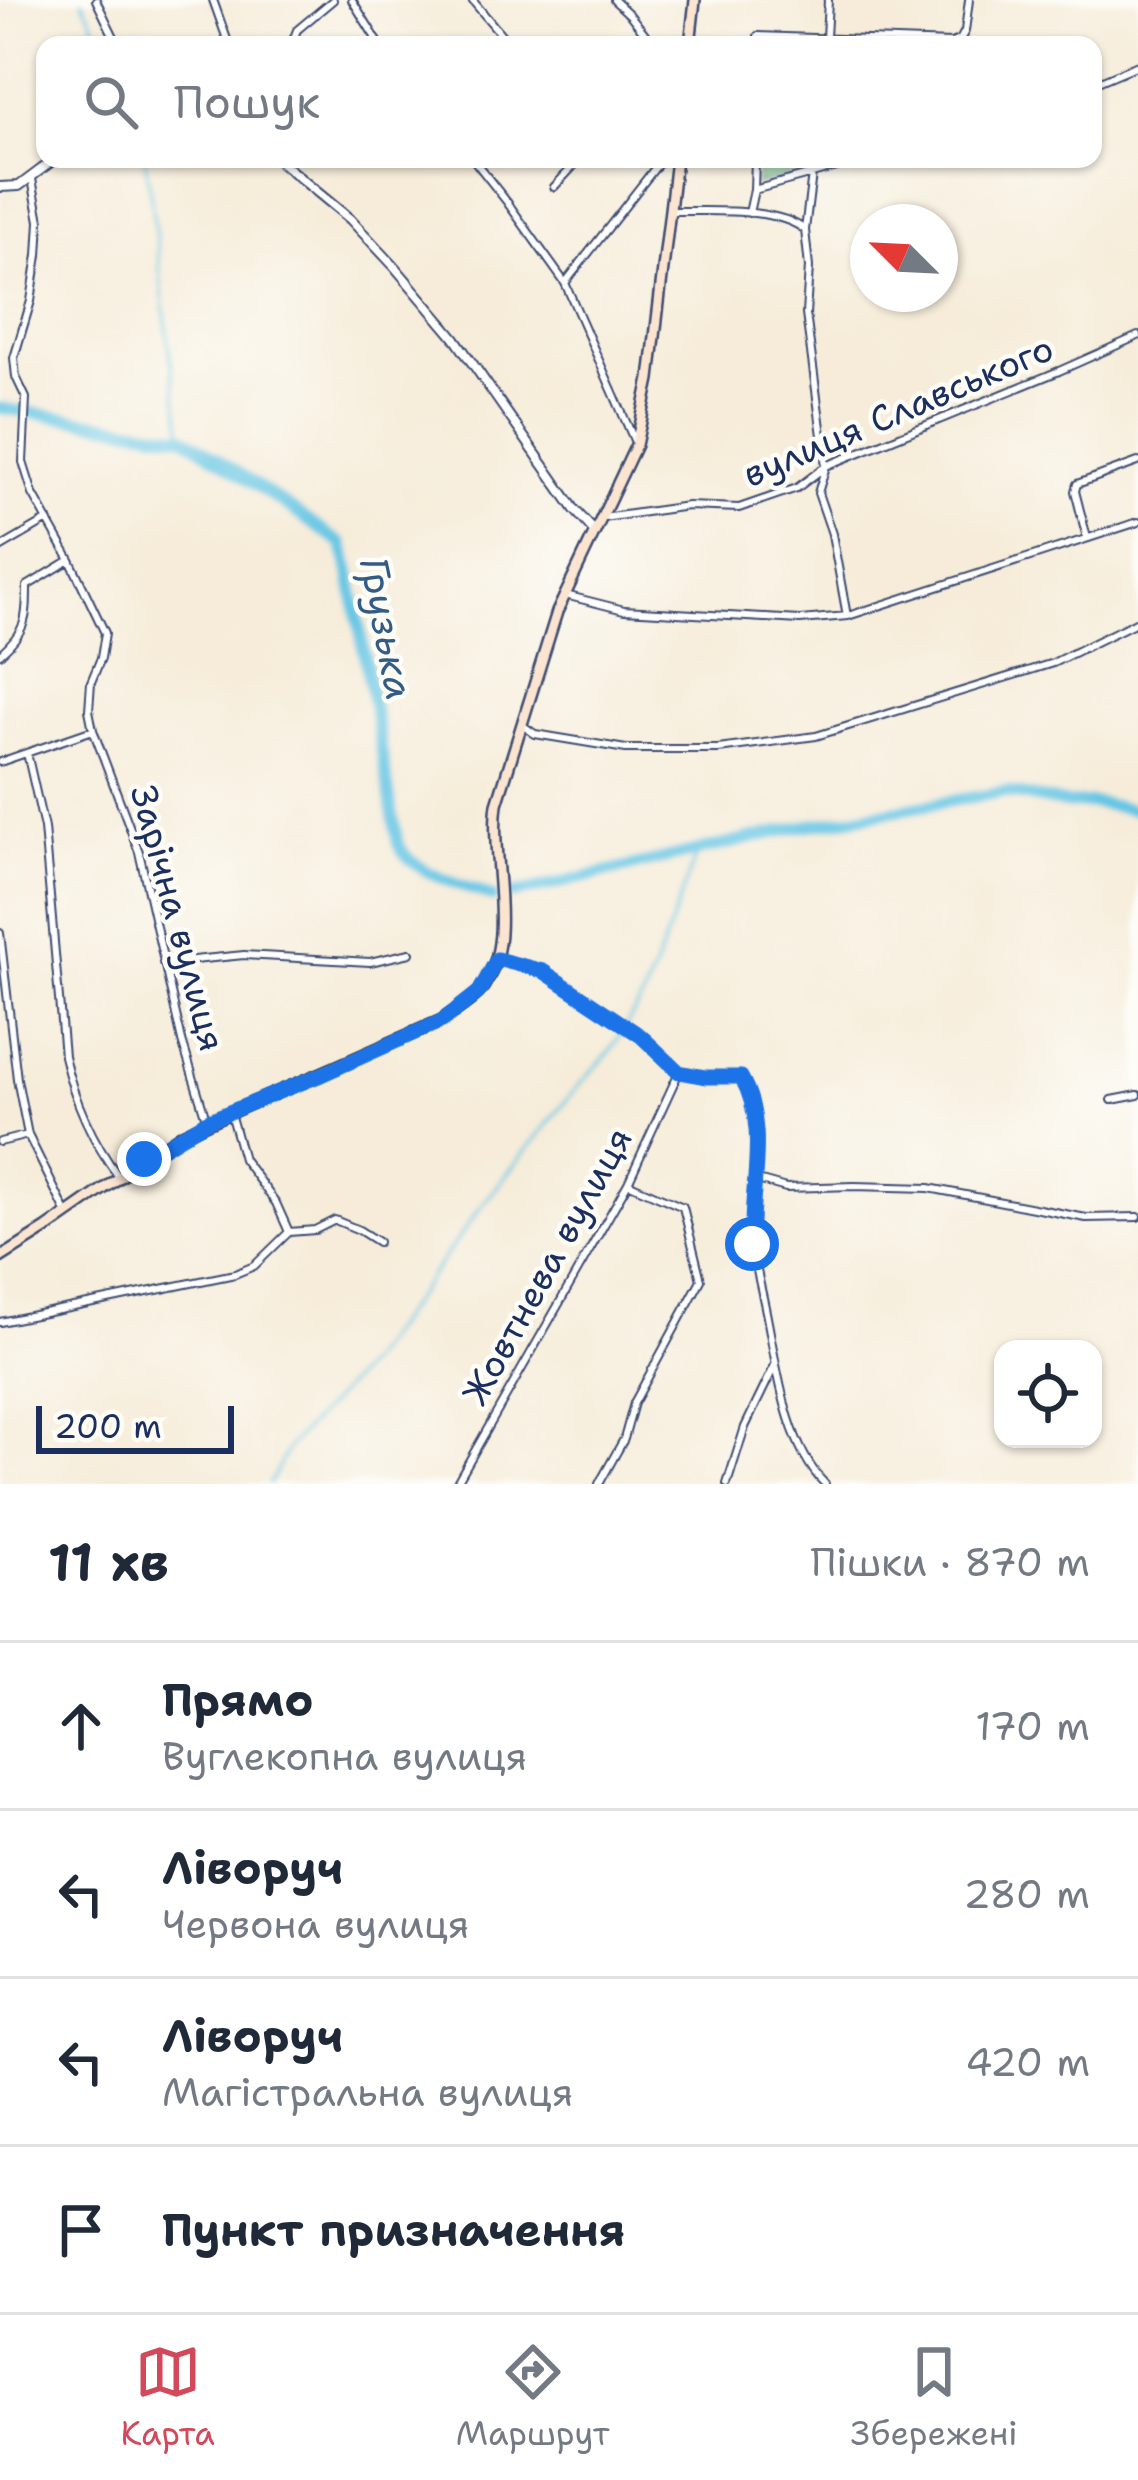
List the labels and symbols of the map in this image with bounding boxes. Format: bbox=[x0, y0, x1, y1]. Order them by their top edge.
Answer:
north arrow bbox=[850, 204, 958, 312]
street label: вулиця Славського bbox=[735, 323, 1061, 499]
water label: Грузька bbox=[348, 552, 426, 704]
street label: Зарічна вулиця bbox=[119, 779, 237, 1057]
street label: Жовтнева вулиця bbox=[450, 1119, 644, 1413]
route end bbox=[117, 1132, 171, 1186]
route start bbox=[725, 1217, 779, 1271]
scale bar bbox=[36, 1400, 234, 1453]

